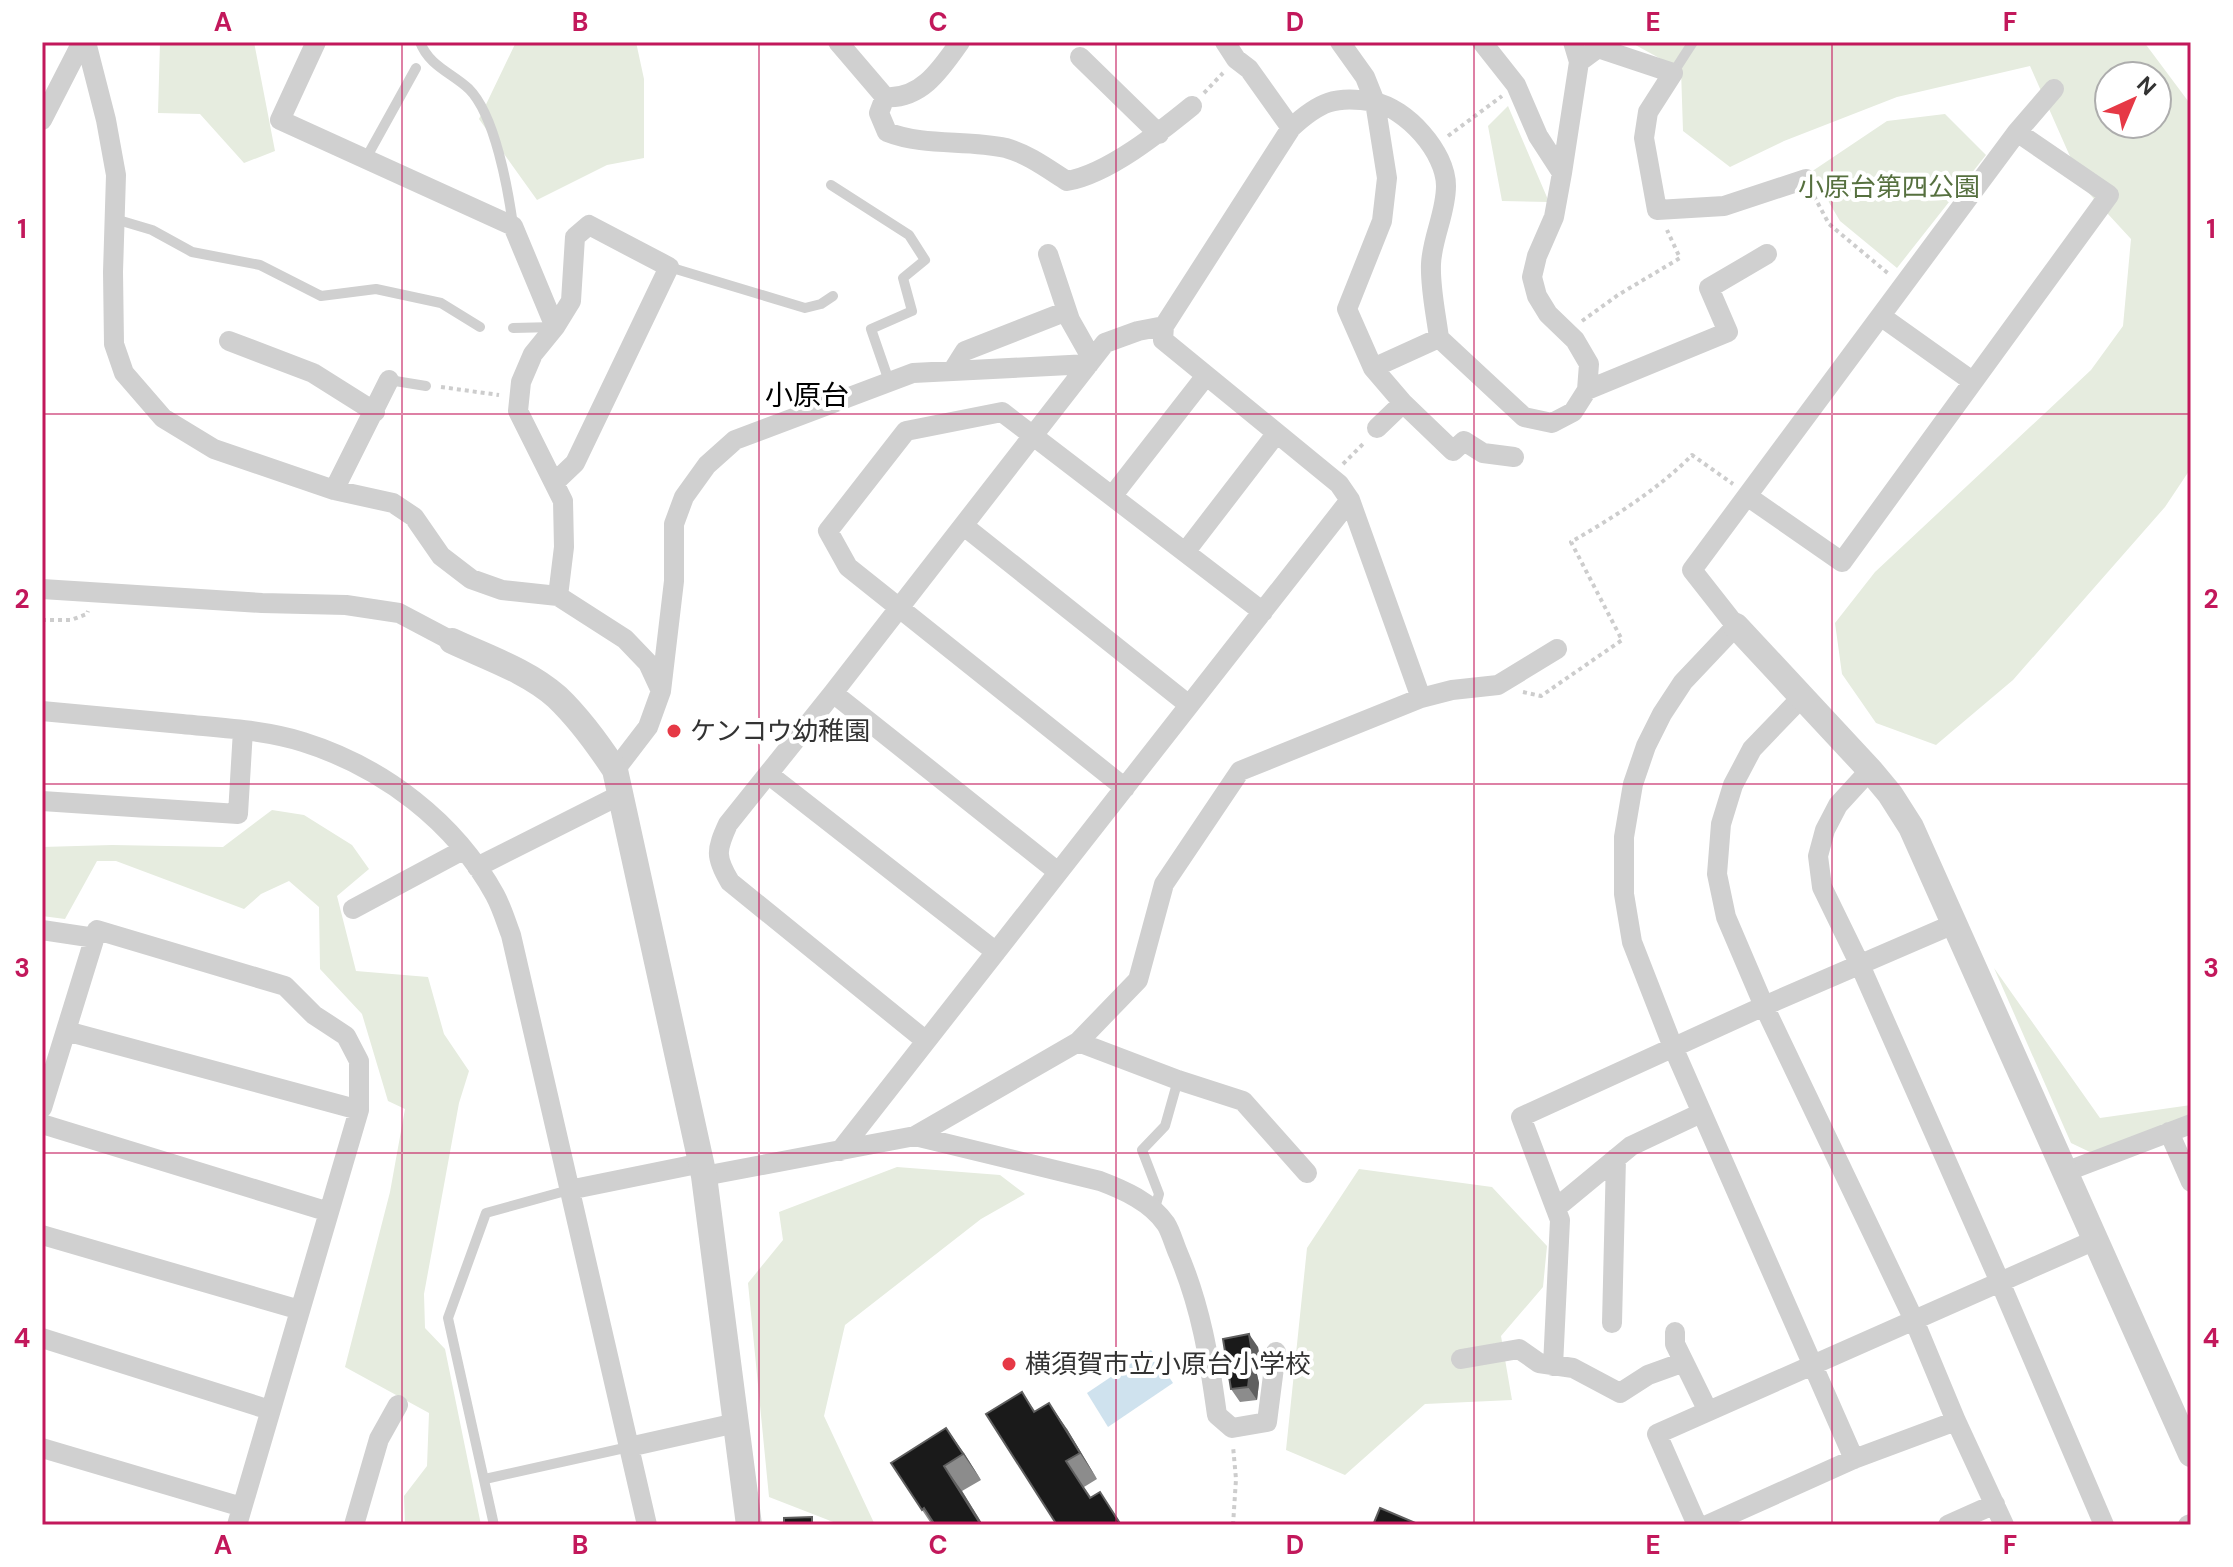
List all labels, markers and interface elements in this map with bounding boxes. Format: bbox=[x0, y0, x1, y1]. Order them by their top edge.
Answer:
text: A bbox=[214, 5, 232, 39]
text: B bbox=[572, 5, 588, 39]
text: C bbox=[928, 5, 948, 39]
text: D bbox=[1286, 5, 1304, 39]
text: E bbox=[1645, 5, 1661, 39]
text: F bbox=[2003, 5, 2017, 39]
north arrow bbox=[2093, 60, 2173, 140]
text: N bbox=[2131, 70, 2162, 102]
park label: 小原台第四公園 bbox=[1798, 170, 1980, 204]
text: 1 bbox=[17, 212, 27, 246]
text: 1 bbox=[2206, 212, 2216, 246]
district label: 小原台 bbox=[765, 377, 849, 414]
text: 2 bbox=[14, 582, 30, 616]
text: 2 bbox=[2203, 582, 2219, 616]
place label: ケンコウ幼稚園 bbox=[690, 714, 870, 748]
marker: ケンコウ幼稚園 bbox=[665, 722, 683, 740]
text: 3 bbox=[14, 951, 30, 985]
text: 3 bbox=[2203, 951, 2219, 985]
text: 4 bbox=[14, 1321, 30, 1355]
text: 4 bbox=[2203, 1321, 2219, 1355]
place label: 横須賀市立小原台小学校 bbox=[1025, 1347, 1311, 1381]
marker: 横須賀市立小原台小学校 bbox=[1000, 1355, 1018, 1373]
text: A bbox=[214, 1528, 232, 1562]
text: B bbox=[572, 1528, 588, 1562]
text: C bbox=[928, 1528, 948, 1562]
text: D bbox=[1286, 1528, 1304, 1562]
text: E bbox=[1645, 1528, 1661, 1562]
text: F bbox=[2003, 1528, 2017, 1562]

